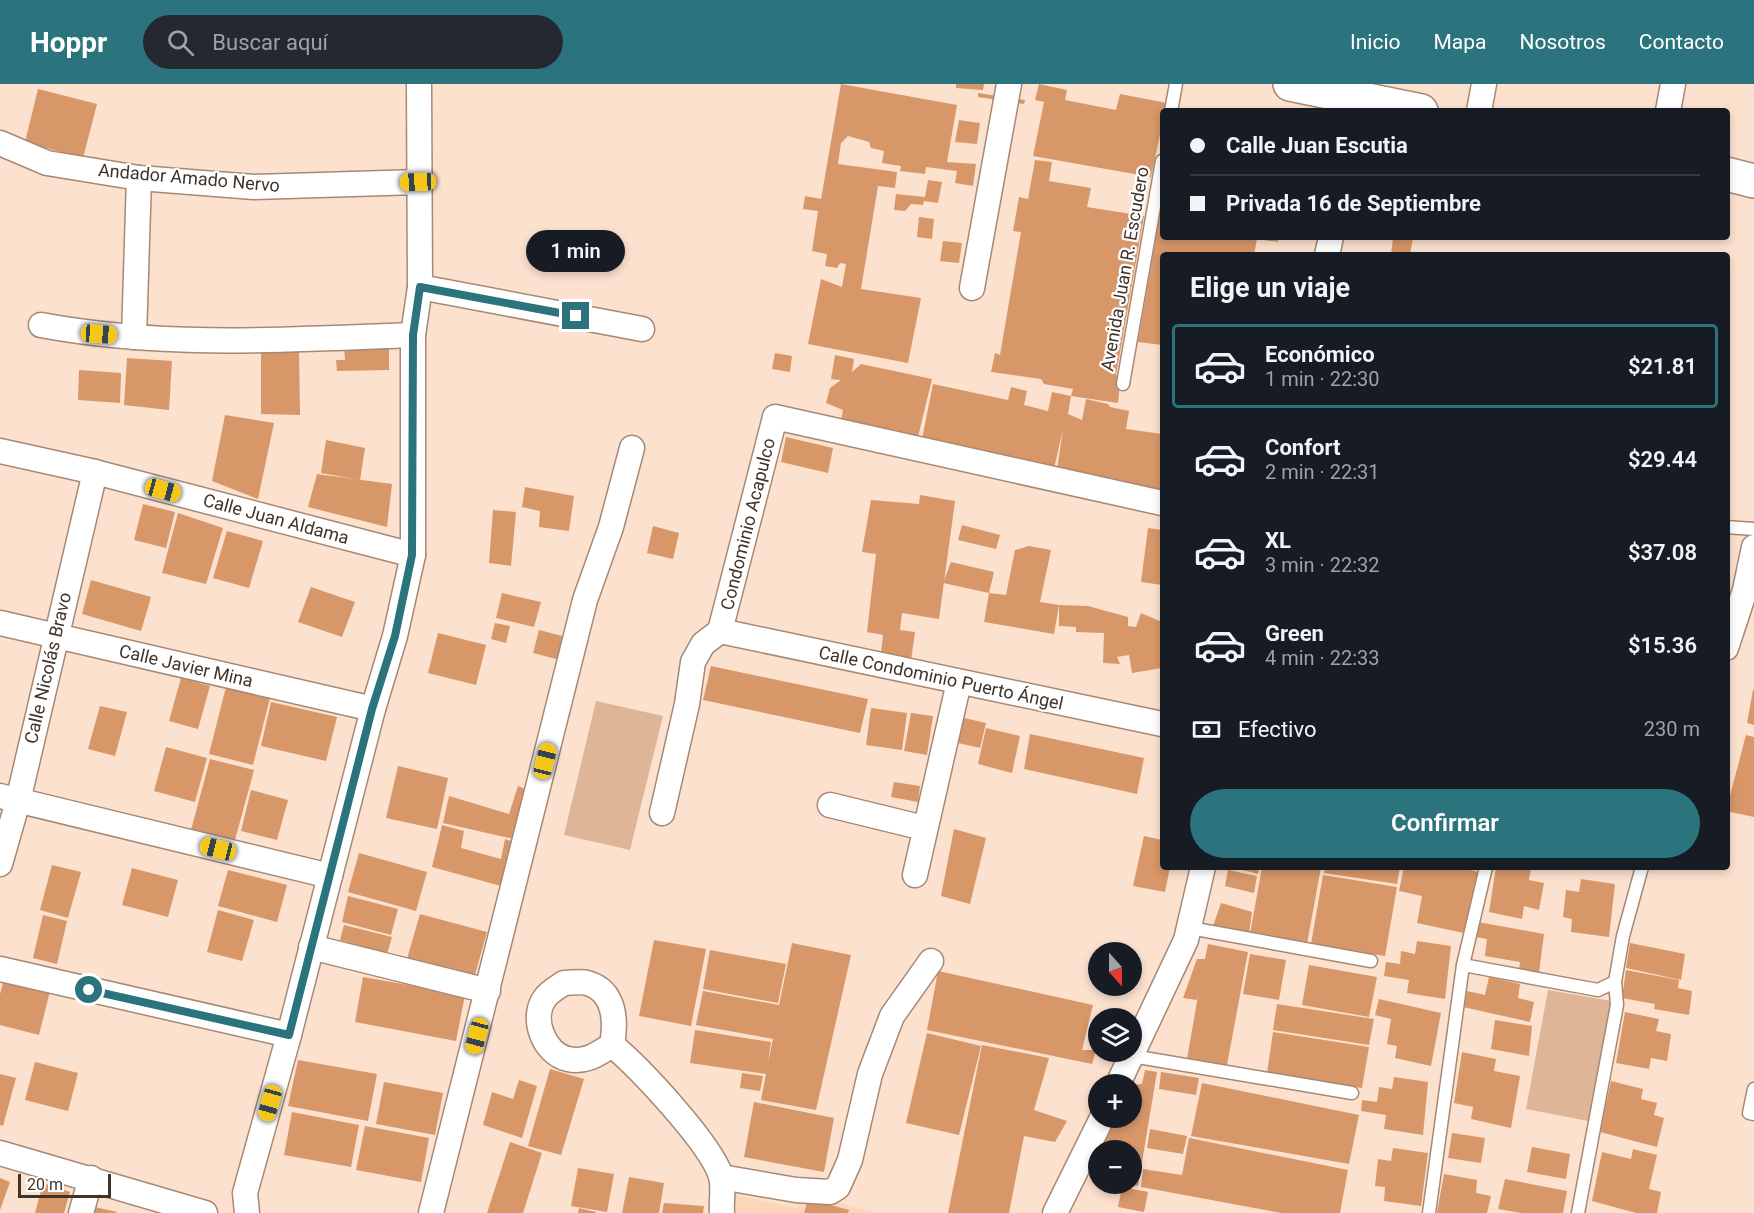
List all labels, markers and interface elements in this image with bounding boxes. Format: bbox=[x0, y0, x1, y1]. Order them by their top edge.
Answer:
search box bbox=[143, 15, 563, 69]
text: Hoppr bbox=[30, 26, 107, 59]
icon: search bbox=[164, 26, 197, 59]
text: Buscar aquí bbox=[212, 30, 328, 55]
text: Inicio bbox=[1350, 30, 1400, 54]
text: Mapa bbox=[1433, 30, 1486, 54]
text: Nosotros bbox=[1519, 30, 1606, 54]
text: Contacto bbox=[1639, 30, 1724, 54]
text: Calle Juan Escutia bbox=[1226, 133, 1408, 158]
street label: Andador Amado Nervo bbox=[97, 159, 281, 196]
street label: Avenida Juan R. Escudero bbox=[1096, 165, 1153, 373]
car bbox=[400, 172, 436, 192]
text: Privada 16 de Septiembre bbox=[1226, 191, 1481, 216]
callout: 1 min bbox=[526, 229, 626, 271]
text: 1 min bbox=[550, 239, 601, 263]
text: Elige un viaje bbox=[1190, 272, 1350, 304]
route end bbox=[562, 302, 589, 329]
car bbox=[80, 324, 118, 344]
icon: car bbox=[1193, 339, 1247, 393]
text: Económico bbox=[1265, 342, 1375, 367]
text: $21.81 bbox=[1628, 354, 1697, 379]
text: 1 min · 22:30 bbox=[1265, 367, 1380, 391]
icon: car bbox=[1193, 432, 1247, 486]
text: Confort bbox=[1265, 435, 1340, 460]
street label: Condominio Acapulco bbox=[716, 436, 779, 612]
text: $29.44 bbox=[1628, 447, 1697, 472]
text: 2 min · 22:31 bbox=[1265, 460, 1380, 484]
car bbox=[143, 477, 183, 503]
street label: Calle Juan Aldama bbox=[201, 489, 351, 548]
icon: car bbox=[1193, 525, 1247, 579]
text: XL bbox=[1265, 528, 1291, 553]
text: $37.08 bbox=[1628, 540, 1697, 565]
text: 3 min · 22:32 bbox=[1265, 553, 1380, 577]
street label: Calle Nicolás Bravo bbox=[20, 590, 75, 746]
icon: car bbox=[1193, 618, 1247, 672]
text: Green bbox=[1265, 621, 1324, 646]
text: $15.36 bbox=[1628, 633, 1697, 658]
street label: Calle Javier Mina bbox=[117, 640, 255, 691]
street label: Calle Condominio Puerto Ángel bbox=[817, 641, 1065, 714]
text: 4 min · 22:33 bbox=[1265, 646, 1380, 670]
icon: cash bbox=[1190, 713, 1223, 746]
text: Efectivo bbox=[1238, 717, 1316, 742]
text: 230 m bbox=[1644, 717, 1700, 741]
car bbox=[532, 741, 558, 781]
button: Confirmar bbox=[1190, 789, 1700, 858]
car bbox=[198, 836, 238, 862]
north arrow bbox=[1088, 942, 1142, 996]
map controls bbox=[1088, 942, 1142, 1194]
route start bbox=[75, 976, 102, 1003]
button: layers bbox=[1088, 1008, 1142, 1062]
car bbox=[464, 1016, 490, 1056]
button: + bbox=[1088, 1074, 1142, 1128]
car bbox=[256, 1083, 284, 1123]
button: − bbox=[1088, 1140, 1142, 1194]
scale bar bbox=[18, 1171, 111, 1198]
text: 20 m bbox=[27, 1175, 63, 1194]

